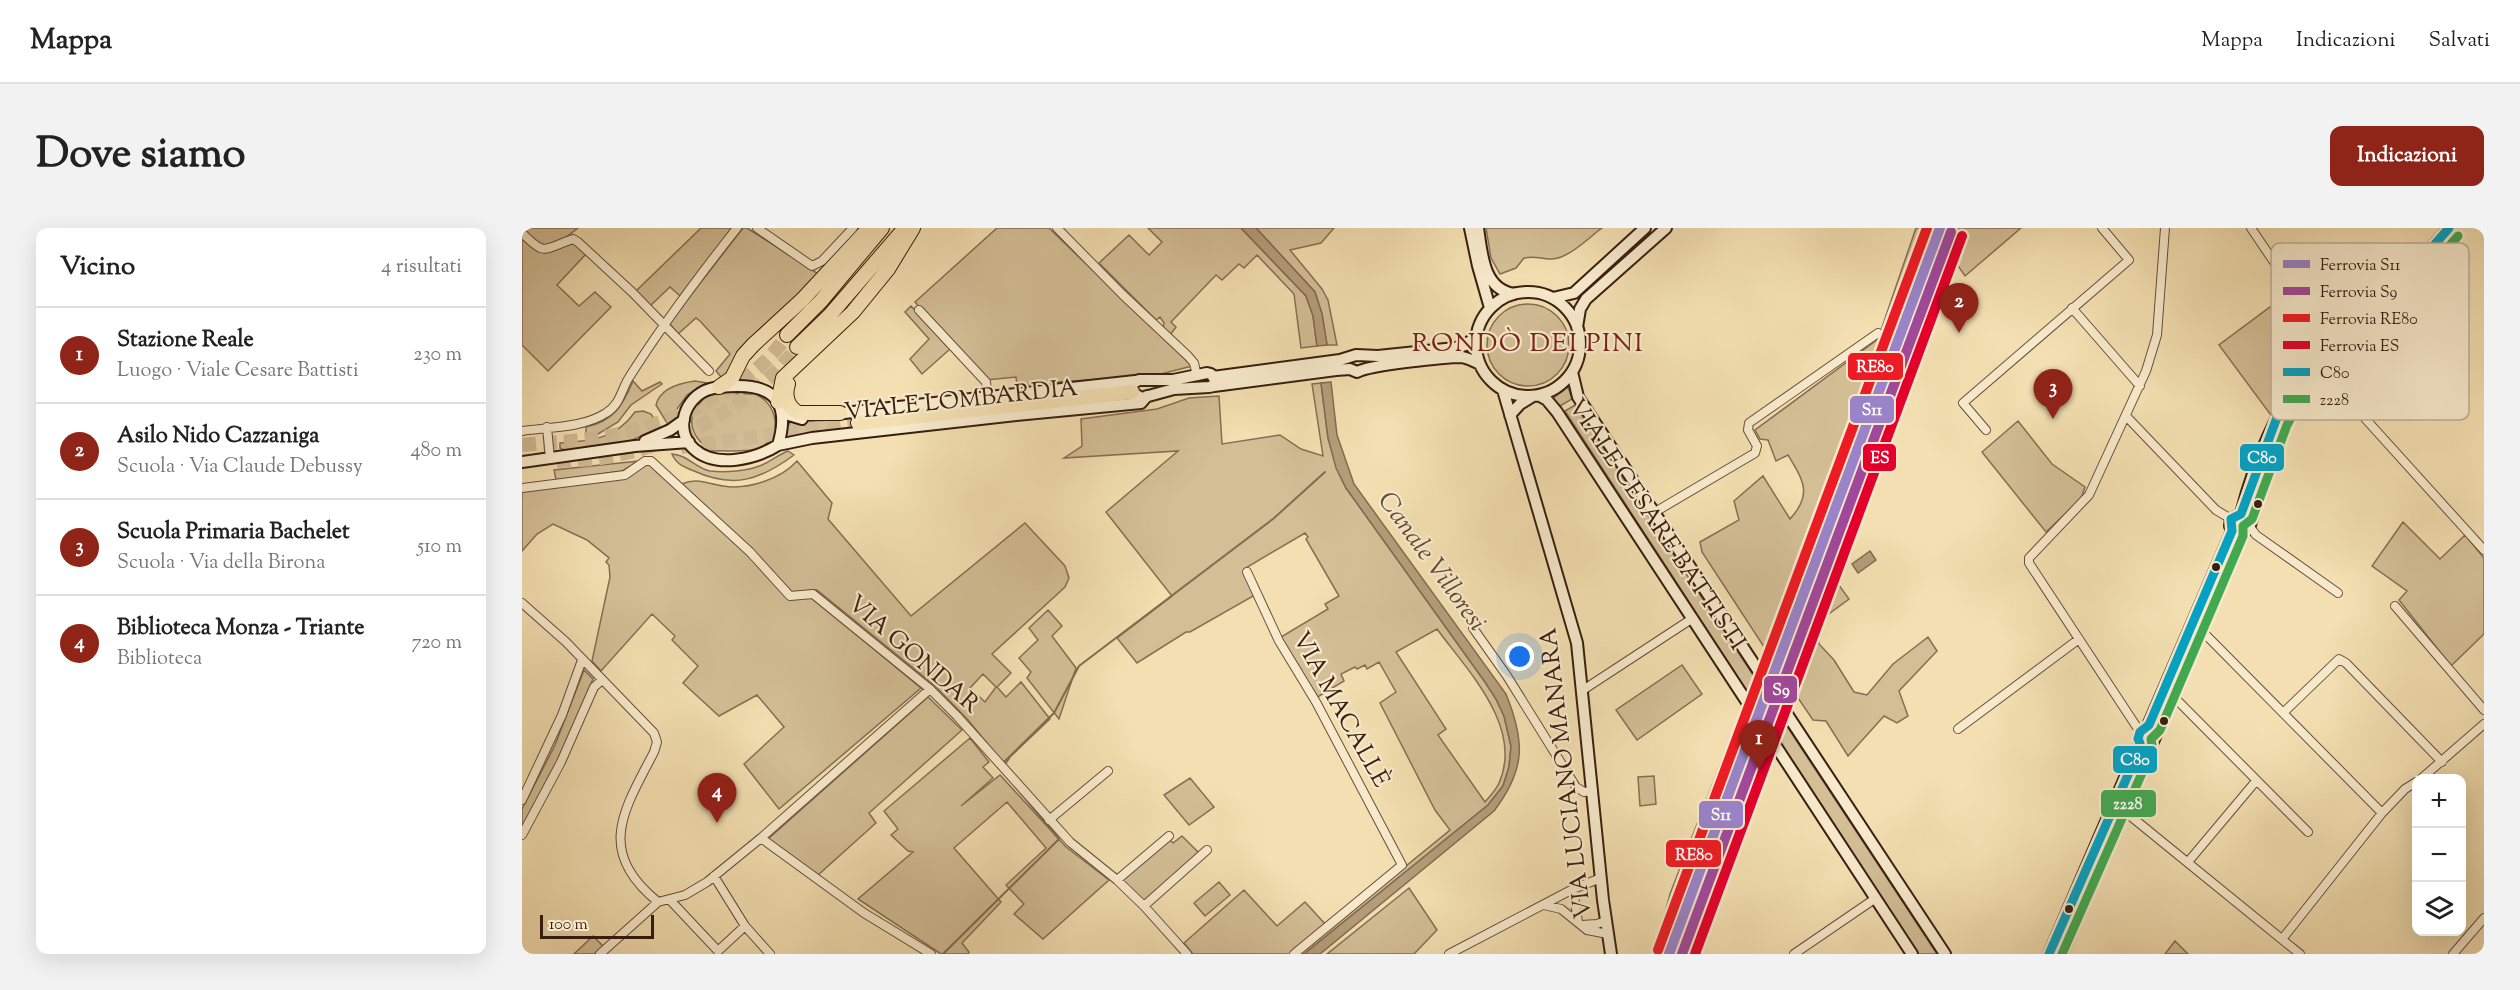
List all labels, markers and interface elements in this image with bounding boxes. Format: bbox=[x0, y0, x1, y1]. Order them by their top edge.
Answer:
text: Mappa bbox=[30, 21, 112, 61]
text: Mappa bbox=[2201, 26, 2263, 56]
text: Indicazioni bbox=[2296, 26, 2396, 56]
text: Salvati bbox=[2429, 26, 2490, 56]
text: Dove siamo bbox=[36, 126, 245, 186]
button: Indicazioni bbox=[2330, 126, 2484, 186]
legend bbox=[2271, 243, 2469, 420]
text: Vicino bbox=[60, 249, 135, 286]
text: 4 risultati bbox=[381, 253, 462, 282]
text: Ferrovia S11 bbox=[2320, 255, 2401, 278]
text: Ferrovia S9 bbox=[2320, 282, 2398, 305]
pin: 2 bbox=[1940, 284, 1978, 333]
text: Ferrovia RE80 bbox=[2320, 309, 2418, 332]
text: Stazione Reale bbox=[117, 325, 254, 357]
district label: RONDÒ DEI PINI bbox=[1412, 326, 1644, 363]
text: Ferrovia ES bbox=[2320, 336, 2399, 359]
text: 1 bbox=[76, 341, 83, 370]
text: 230 m bbox=[413, 341, 462, 370]
line badge: RE80 bbox=[1847, 352, 1904, 381]
text: Luogo · Viale Cesare Battisti bbox=[117, 357, 359, 386]
text: RE80 bbox=[1856, 357, 1894, 380]
text: C80 bbox=[2320, 363, 2349, 386]
pin: 3 bbox=[2034, 370, 2072, 419]
street label: VIALE LOMBARDIA bbox=[842, 372, 1080, 430]
text: z228 bbox=[2320, 390, 2349, 413]
street label: VIALE CESARE BATTISTI bbox=[1559, 392, 1753, 658]
line badge: S11 bbox=[1849, 395, 1895, 424]
text: S11 bbox=[1862, 400, 1883, 423]
text: Asilo Nido Cazzaniga bbox=[117, 421, 319, 453]
text: 2 bbox=[75, 437, 84, 466]
text: 480 m bbox=[411, 437, 462, 466]
line badge: ES bbox=[1862, 443, 1897, 472]
line badge: C80 bbox=[2239, 443, 2285, 472]
text: ES bbox=[1870, 448, 1890, 471]
text: C80 bbox=[2247, 448, 2277, 471]
text: Scuola · Via Claude Debussy bbox=[117, 453, 363, 482]
water label: Canale Villoresi bbox=[1368, 485, 1494, 639]
unlabelled marker bbox=[2252, 498, 2264, 510]
text: Scuola Primaria Bachelet bbox=[117, 517, 350, 549]
text: 3 bbox=[75, 533, 84, 562]
text: 510 m bbox=[417, 533, 462, 562]
text: Scuola · Via della Birona bbox=[117, 549, 325, 578]
unlabelled marker bbox=[2210, 561, 2222, 573]
street label: VIA GONDAR bbox=[839, 588, 987, 723]
text: Biblioteca Monza - Triante bbox=[117, 613, 365, 645]
street label: VIA LUCIANO MANARA bbox=[1532, 625, 1602, 921]
street label: VIA MACALLÈ bbox=[1283, 626, 1397, 795]
text: 4 bbox=[74, 629, 85, 658]
text: 720 m bbox=[411, 629, 462, 658]
your location bbox=[1505, 642, 1534, 671]
text: Biblioteca bbox=[117, 645, 202, 674]
line badge: S9 bbox=[1763, 675, 1798, 704]
text: S9 bbox=[1772, 680, 1790, 703]
unlabelled marker bbox=[2158, 715, 2170, 727]
pin: 1 bbox=[1740, 720, 1778, 770]
line badge: C80 bbox=[2112, 745, 2158, 774]
text: C80 bbox=[2120, 750, 2150, 773]
pin: 4 bbox=[698, 774, 736, 823]
map controls bbox=[2412, 774, 2466, 936]
button: + bbox=[2412, 774, 2466, 828]
line badge: z228 bbox=[2100, 789, 2157, 818]
text: z228 bbox=[2113, 794, 2143, 817]
line badge: S11 bbox=[1698, 800, 1744, 829]
text: S11 bbox=[1711, 805, 1732, 828]
button: − bbox=[2412, 828, 2466, 882]
line badge: RE80 bbox=[1665, 839, 1722, 868]
text: RE80 bbox=[1675, 845, 1713, 868]
button: layers bbox=[2412, 882, 2466, 936]
unlabelled marker bbox=[2063, 903, 2075, 915]
scale bar bbox=[540, 912, 654, 940]
text: 100 m bbox=[549, 914, 588, 937]

